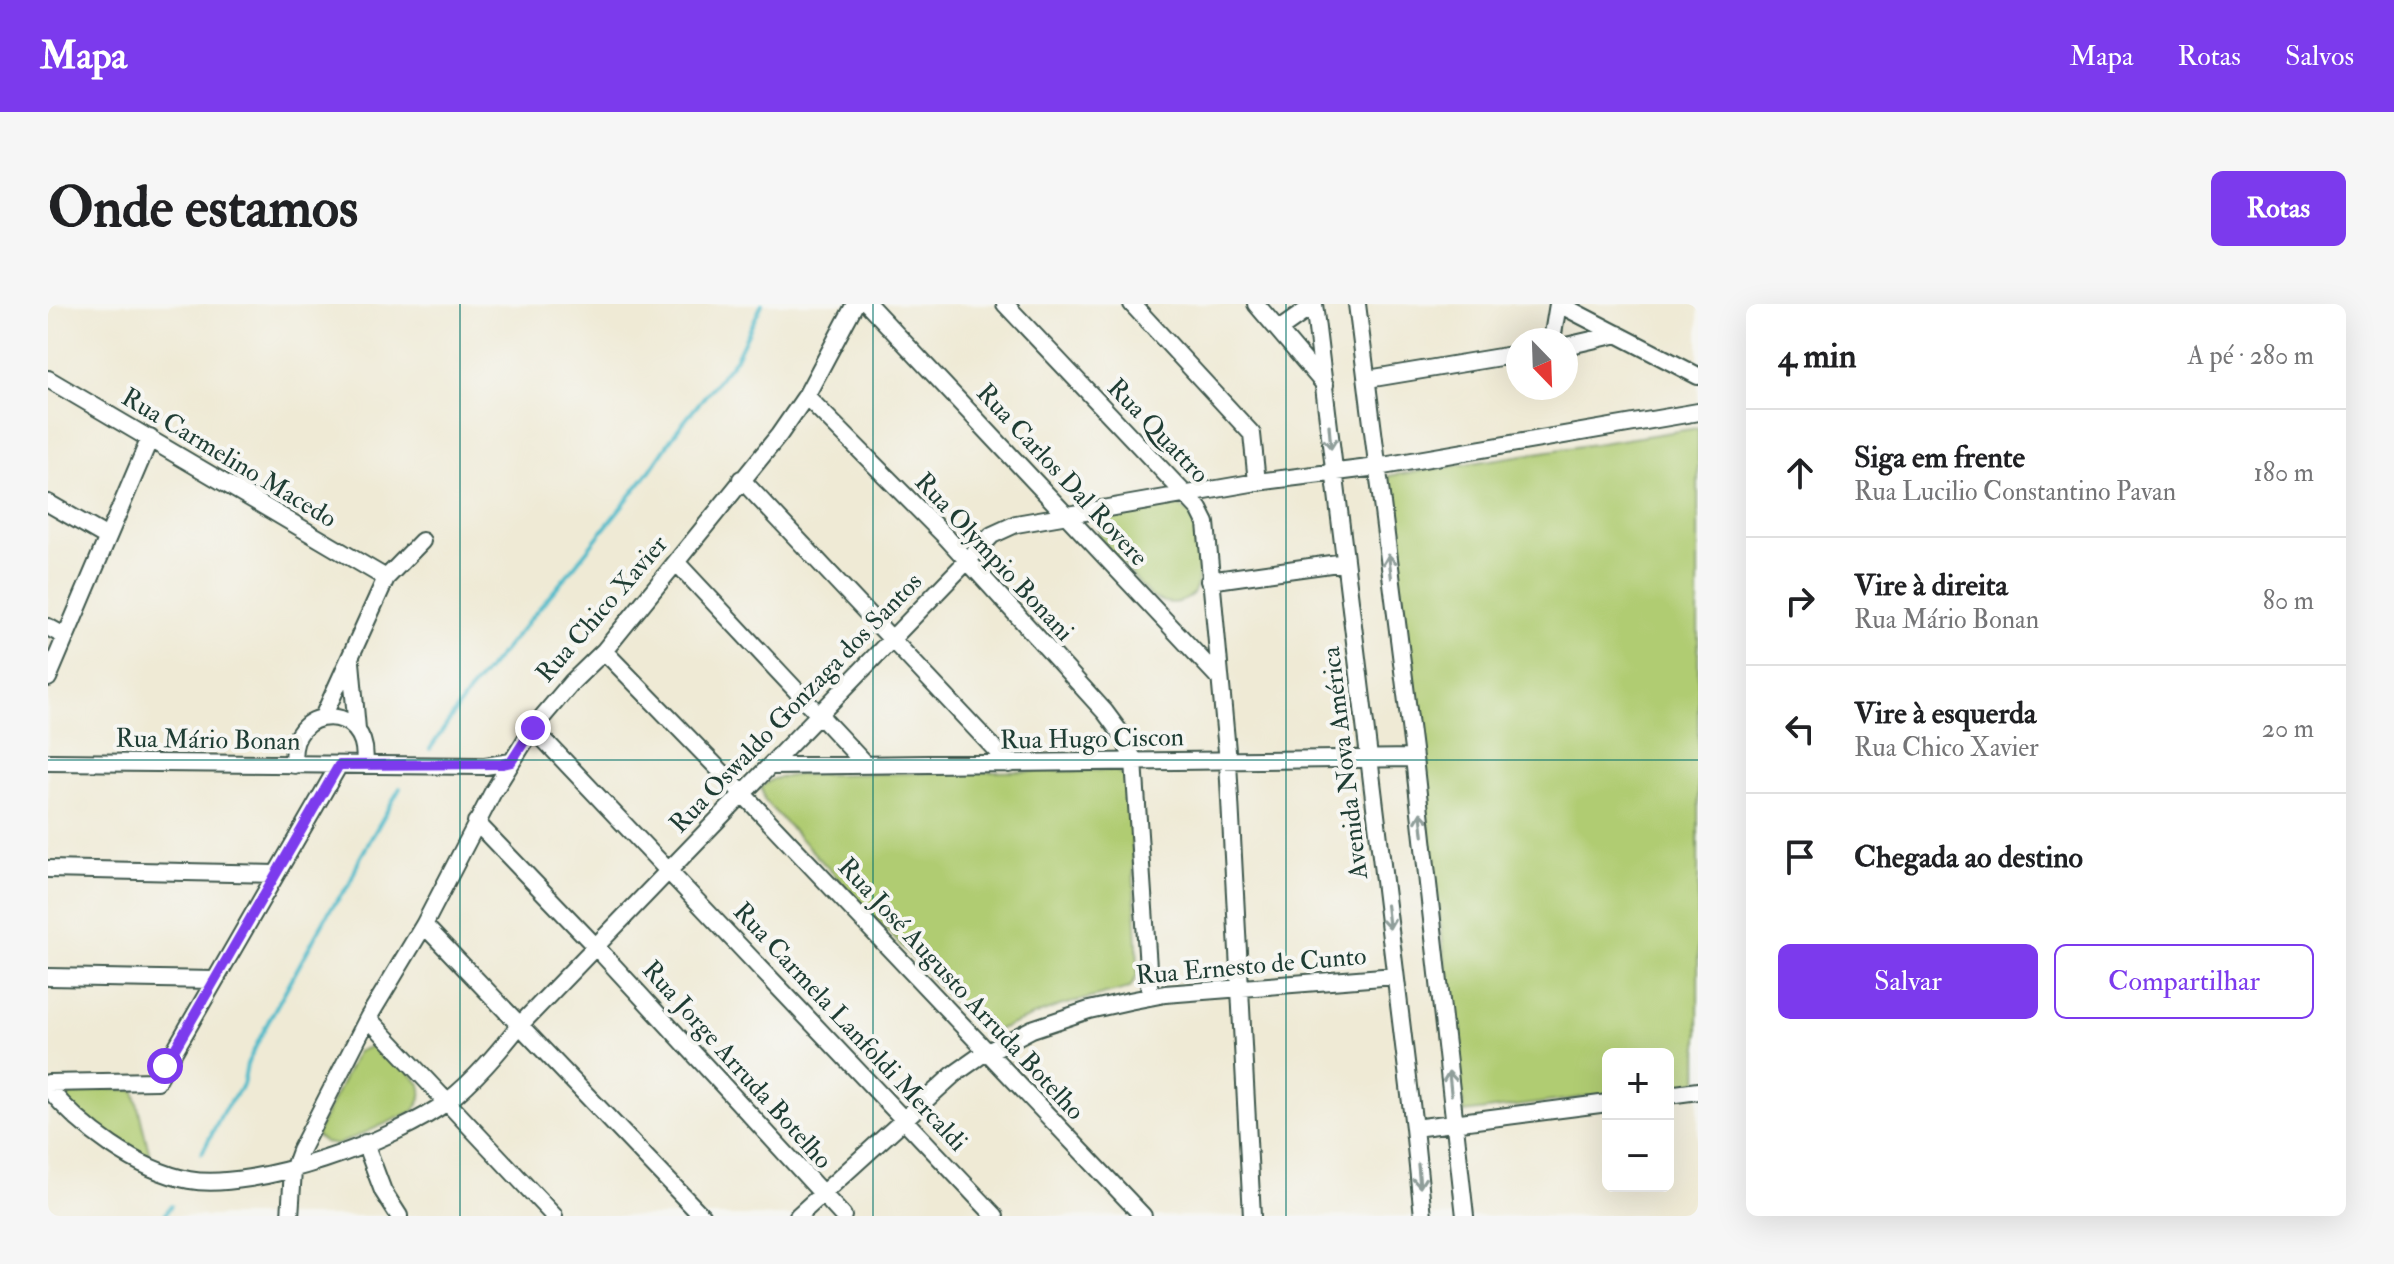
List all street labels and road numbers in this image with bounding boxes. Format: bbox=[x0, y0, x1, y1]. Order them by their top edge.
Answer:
street label: Rua Quattro bbox=[1100, 372, 1216, 490]
street label: Rua Carlos Dal Rovere bbox=[969, 377, 1155, 573]
street label: Rua Carmelino Macedo bbox=[116, 381, 342, 535]
street label: Rua Olympio Bonani bbox=[907, 466, 1080, 649]
street label: Rua Chico Xavier bbox=[529, 529, 675, 689]
street label: Rua Oswaldo Gonzaga dos Santos bbox=[663, 566, 929, 840]
street label: Avenida Nova América bbox=[1315, 644, 1375, 882]
street label: Rua Hugo Ciscon bbox=[1000, 721, 1184, 757]
street label: Rua Mário Bonan bbox=[115, 722, 301, 758]
street label: Rua José Augusto Arruda Botelho bbox=[831, 851, 1091, 1127]
street label: Rua Carmela Lanfoldi Mercaldi bbox=[726, 896, 974, 1158]
street label: Rua Ernesto de Cunto bbox=[1134, 940, 1368, 992]
street label: Rua Jorge Arruda Botelho bbox=[635, 954, 839, 1176]

